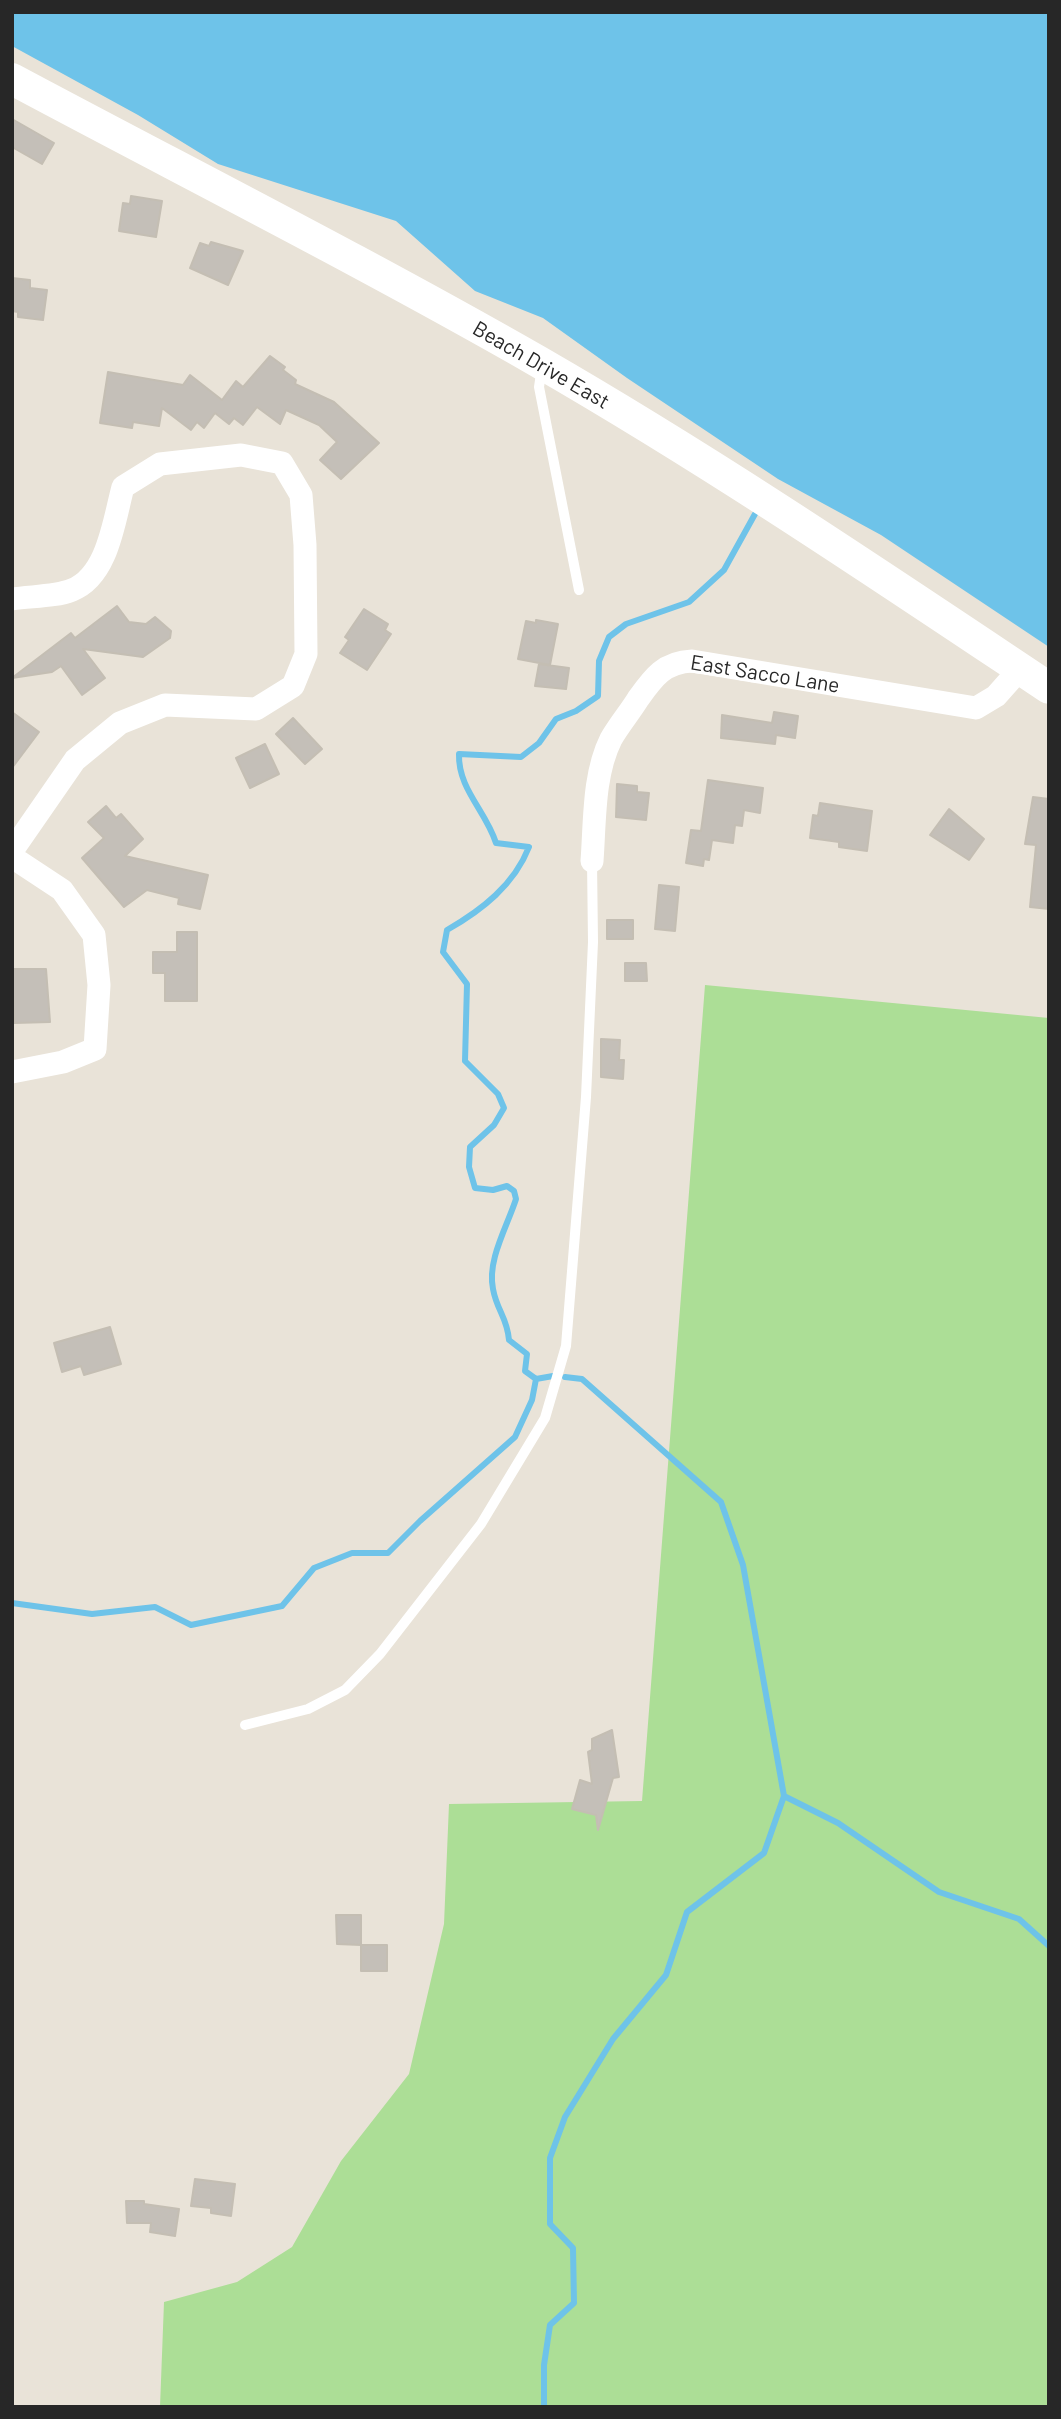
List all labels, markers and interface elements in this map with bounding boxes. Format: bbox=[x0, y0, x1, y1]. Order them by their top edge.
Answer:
street label: Beach Drive East bbox=[468, 316, 614, 414]
street label: East Sacco Lane bbox=[689, 650, 841, 698]

